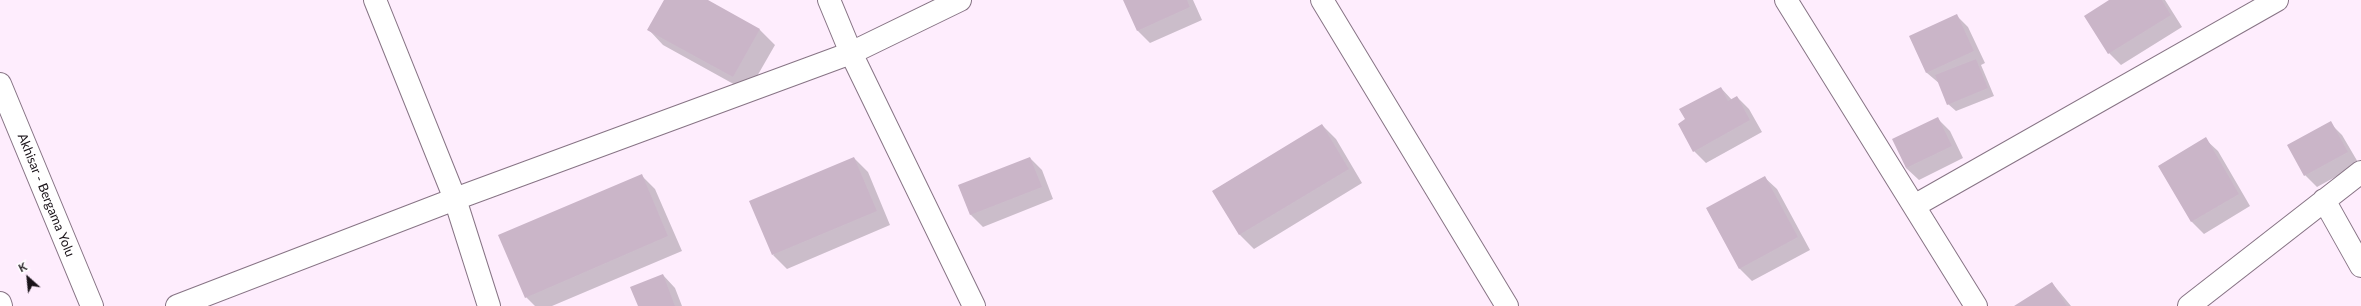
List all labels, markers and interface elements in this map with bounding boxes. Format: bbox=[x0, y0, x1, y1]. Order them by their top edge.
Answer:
street label: Akhisar - Bergama Yolu bbox=[14, 131, 78, 259]
north arrow bbox=[8, 258, 48, 298]
text: K bbox=[16, 259, 29, 274]

